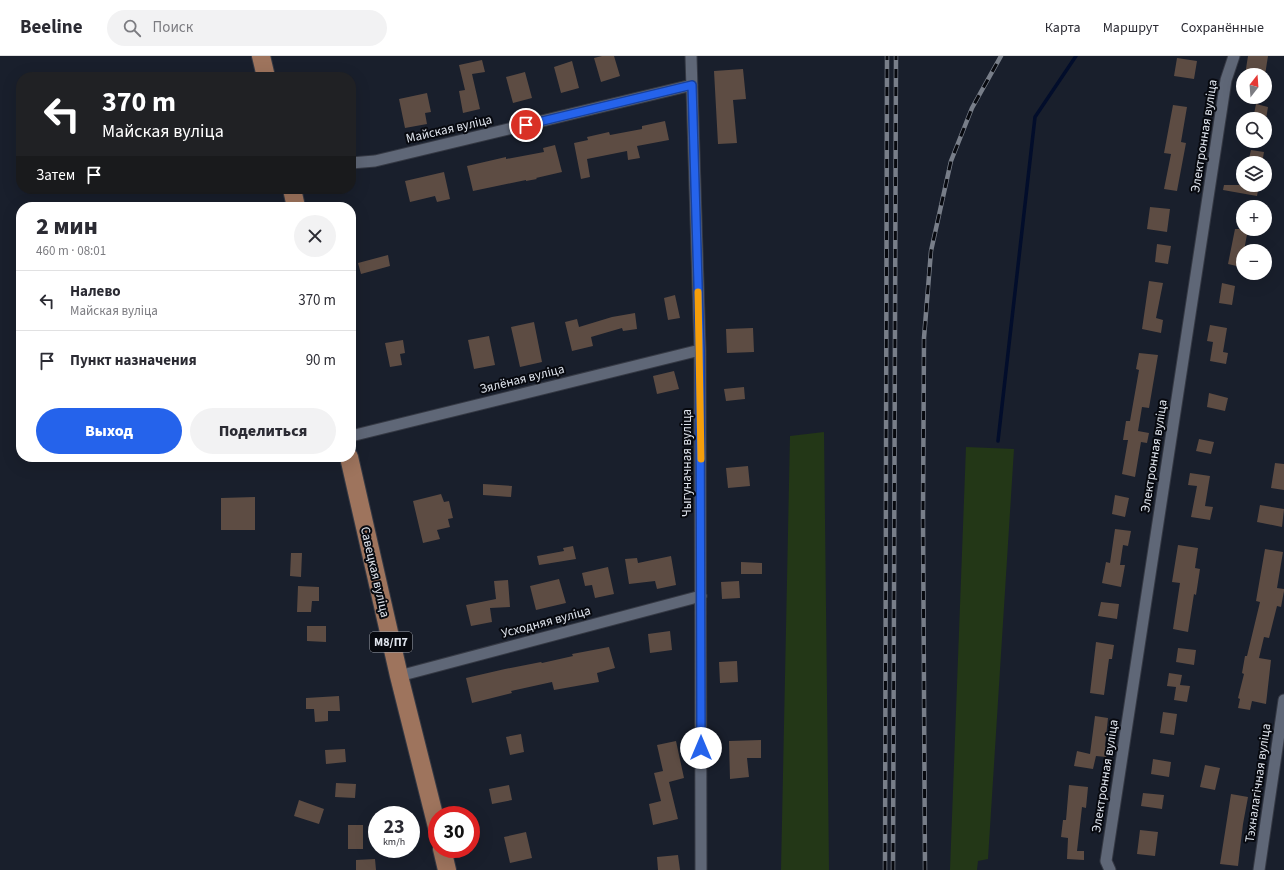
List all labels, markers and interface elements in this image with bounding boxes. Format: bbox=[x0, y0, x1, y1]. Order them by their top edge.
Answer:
search box bbox=[107, 10, 387, 46]
text: Beeline bbox=[20, 14, 83, 41]
icon: search bbox=[121, 17, 143, 39]
text: Поиск bbox=[153, 17, 193, 38]
text: Карта bbox=[1045, 18, 1081, 38]
text: Маршрут bbox=[1103, 18, 1159, 38]
text: Сохранённые bbox=[1181, 18, 1264, 38]
north arrow bbox=[1236, 68, 1272, 104]
map controls bbox=[1236, 68, 1272, 280]
street label: Электронная вуліца bbox=[1186, 78, 1222, 194]
text: 370 m bbox=[102, 82, 176, 122]
icon: left bbox=[36, 88, 88, 140]
pin bbox=[509, 108, 543, 142]
street label: Майская вуліца bbox=[404, 110, 494, 148]
button: search bbox=[1236, 112, 1272, 148]
icon: arrive bbox=[515, 114, 537, 136]
text: Майская вуліца bbox=[102, 119, 224, 144]
button: layers bbox=[1236, 156, 1272, 192]
icon: arrive bbox=[83, 164, 105, 186]
text: Затем bbox=[36, 165, 75, 186]
button: + bbox=[1236, 200, 1272, 236]
text: 2 мин bbox=[36, 209, 98, 244]
button: close bbox=[294, 215, 336, 257]
text: 460 m · 08:01 bbox=[36, 242, 106, 260]
button: − bbox=[1236, 244, 1272, 280]
text: Налево bbox=[70, 281, 121, 302]
icon: left bbox=[36, 290, 58, 312]
text: 370 m bbox=[298, 290, 336, 311]
text: Майская вуліца bbox=[70, 302, 158, 320]
icon: arrive bbox=[36, 350, 58, 372]
text: Пункт назначения bbox=[70, 350, 197, 371]
text: 90 m bbox=[306, 350, 336, 371]
street label: Зялёная вуліца bbox=[478, 360, 566, 398]
street label: Электронная вуліца bbox=[1136, 398, 1172, 514]
button: Выход bbox=[36, 408, 182, 454]
button: Поделиться bbox=[190, 408, 336, 454]
street label: Чыгуначная вуліца bbox=[678, 409, 696, 517]
street label: Савецкая вуліца bbox=[356, 525, 394, 619]
street label: Усходняя вуліца bbox=[499, 601, 593, 643]
road number: М8/П7 bbox=[370, 632, 412, 652]
street label: Электронная вуліца bbox=[1087, 718, 1123, 834]
street label: Тэхналагічная вуліца bbox=[1241, 722, 1275, 844]
position arrow bbox=[680, 727, 722, 769]
speed limit sign: 30 bbox=[428, 806, 480, 858]
text: 23 bbox=[383, 813, 405, 841]
text: km/h bbox=[383, 835, 405, 849]

